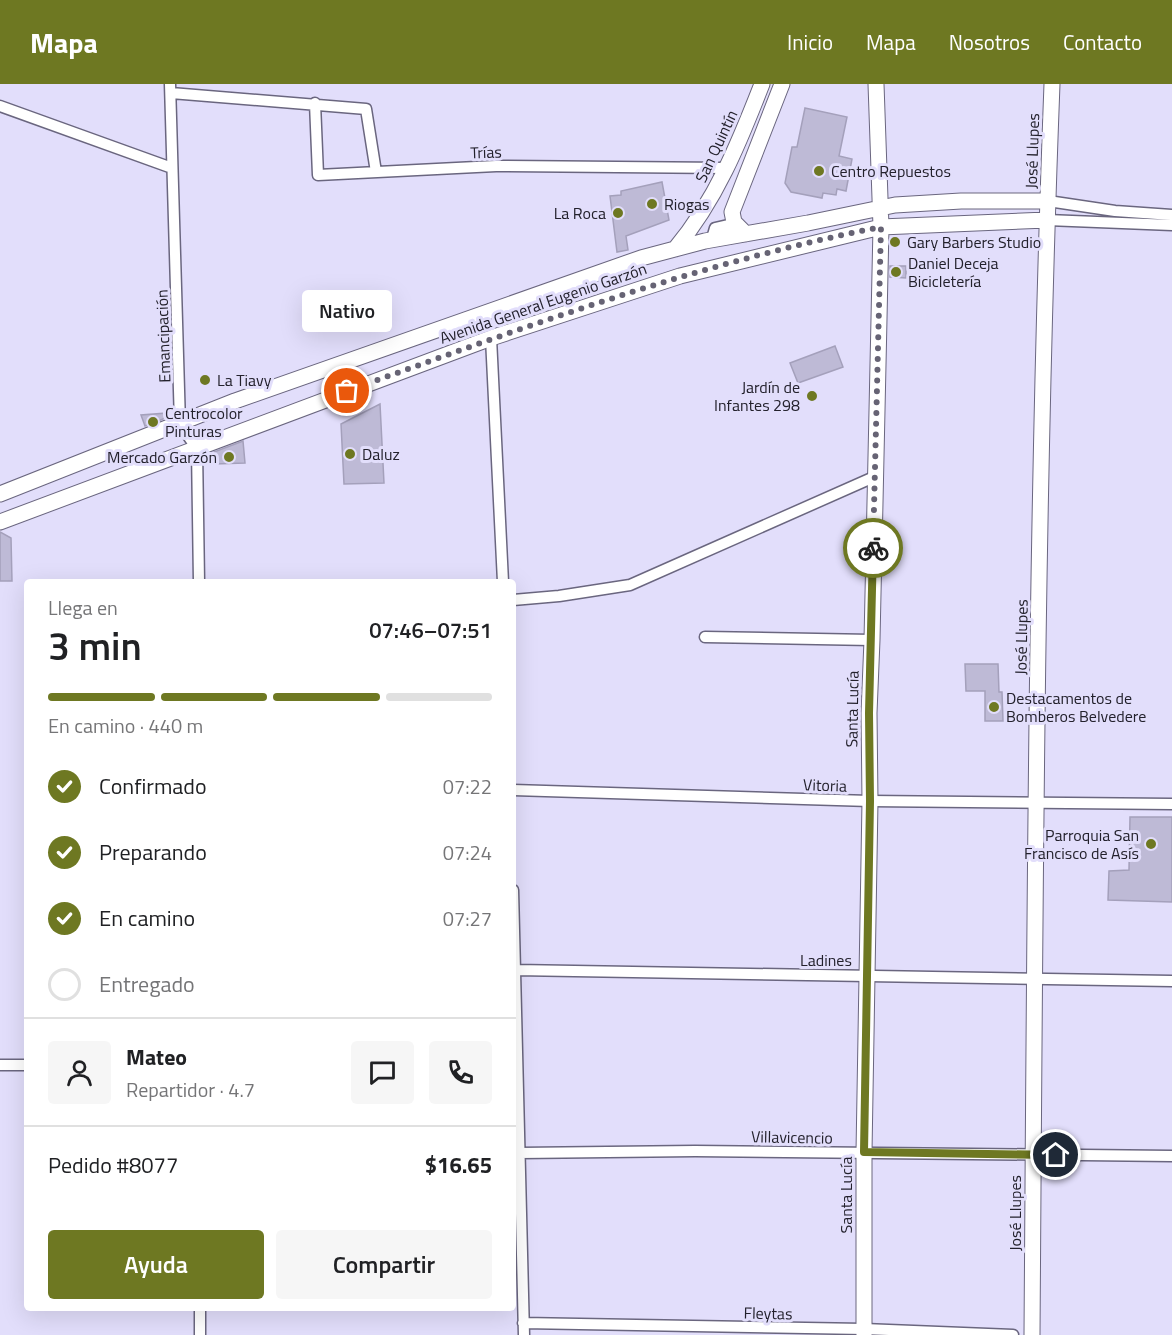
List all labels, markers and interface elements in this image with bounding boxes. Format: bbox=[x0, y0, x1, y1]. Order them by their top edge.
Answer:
text: Mapa bbox=[30, 21, 98, 64]
text: Inicio bbox=[787, 26, 833, 58]
text: Mapa bbox=[866, 26, 916, 58]
text: Nosotros bbox=[949, 26, 1030, 58]
text: Contacto bbox=[1063, 26, 1142, 58]
street label: San Quintín bbox=[689, 106, 743, 186]
street label: José Llupes bbox=[1019, 113, 1045, 189]
street label: Trías bbox=[470, 139, 502, 165]
place label: Centro Repuestos bbox=[831, 159, 951, 183]
marker: Centro Repuestos bbox=[812, 164, 826, 178]
place label: Riogas bbox=[664, 192, 710, 216]
marker: Riogas bbox=[645, 197, 659, 211]
place label: La Roca bbox=[554, 201, 606, 225]
marker: La Roca bbox=[611, 206, 625, 220]
place label: Gary Barbers Studio bbox=[907, 230, 1041, 254]
marker: Gary Barbers Studio bbox=[888, 235, 902, 249]
place label: Daniel Deceja Bicicletería bbox=[908, 251, 999, 293]
street label: Avenida General Eugenio Garzón bbox=[436, 256, 650, 350]
marker: Daniel Deceja Bicicletería bbox=[889, 265, 903, 279]
street label: Emancipación bbox=[149, 289, 177, 383]
callout: Nativo bbox=[302, 289, 392, 331]
text: Nativo bbox=[319, 295, 375, 326]
pin bbox=[321, 365, 372, 416]
place label: La Tiavy bbox=[217, 368, 272, 392]
marker: La Tiavy bbox=[198, 373, 212, 387]
icon: bag bbox=[330, 374, 363, 407]
place label: Jardín de Infantes 298 bbox=[714, 375, 800, 417]
marker: Jardín de Infantes 298 bbox=[805, 389, 819, 403]
place label: Centrocolor Pinturas bbox=[165, 401, 243, 443]
marker: Centrocolor Pinturas bbox=[146, 415, 160, 429]
place label: Daluz bbox=[362, 442, 400, 466]
place label: Mercado Garzón bbox=[107, 445, 217, 469]
marker: Daluz bbox=[343, 447, 357, 461]
marker: Mercado Garzón bbox=[222, 450, 236, 464]
courier bbox=[843, 518, 903, 578]
icon: bike bbox=[857, 532, 890, 565]
text: Llega en bbox=[48, 592, 118, 623]
street label: José Llupes bbox=[1008, 599, 1034, 675]
text: 07:46–07:51 bbox=[369, 613, 492, 647]
text: 3 min bbox=[48, 616, 142, 675]
street label: Santa Lucía bbox=[839, 670, 865, 748]
place label: Destacamentos de Bomberos Belvedere bbox=[1006, 686, 1146, 728]
marker: Destacamentos de Bomberos Belvedere bbox=[987, 700, 1001, 714]
text: En camino · 440 m bbox=[48, 710, 203, 741]
text: Confirmado bbox=[99, 769, 207, 803]
icon: check bbox=[48, 770, 81, 803]
text: 07:22 bbox=[443, 771, 492, 802]
street label: Vitoria bbox=[803, 772, 847, 798]
place label: Parroquia San Francisco de Asís bbox=[1024, 823, 1139, 865]
text: Preparando bbox=[99, 835, 207, 869]
icon: check bbox=[48, 836, 81, 869]
text: 07:24 bbox=[443, 837, 492, 868]
marker: Parroquia San Francisco de Asís bbox=[1144, 837, 1158, 851]
text: En camino bbox=[99, 901, 195, 935]
icon: check bbox=[48, 902, 81, 935]
text: 07:27 bbox=[443, 903, 492, 934]
street label: Ladines bbox=[800, 948, 852, 972]
text: Entregado bbox=[99, 967, 195, 1001]
text: Mateo bbox=[126, 1040, 187, 1074]
button: person bbox=[48, 1041, 111, 1104]
button: chat bbox=[351, 1041, 414, 1104]
button: phone bbox=[429, 1041, 492, 1104]
text: Repartidor · 4.7 bbox=[126, 1074, 255, 1105]
street label: Villavicencio bbox=[751, 1124, 833, 1150]
pin bbox=[1030, 1129, 1081, 1180]
icon: home bbox=[1039, 1138, 1072, 1171]
text: Pedido #8077 bbox=[48, 1148, 178, 1182]
text: $16.65 bbox=[425, 1148, 492, 1182]
street label: Santa Lucía bbox=[834, 1157, 858, 1233]
street label: José Llupes bbox=[1003, 1175, 1027, 1251]
button: Ayuda bbox=[48, 1230, 264, 1299]
button: Compartir bbox=[276, 1230, 492, 1299]
street label: Fleytas bbox=[743, 1301, 793, 1325]

